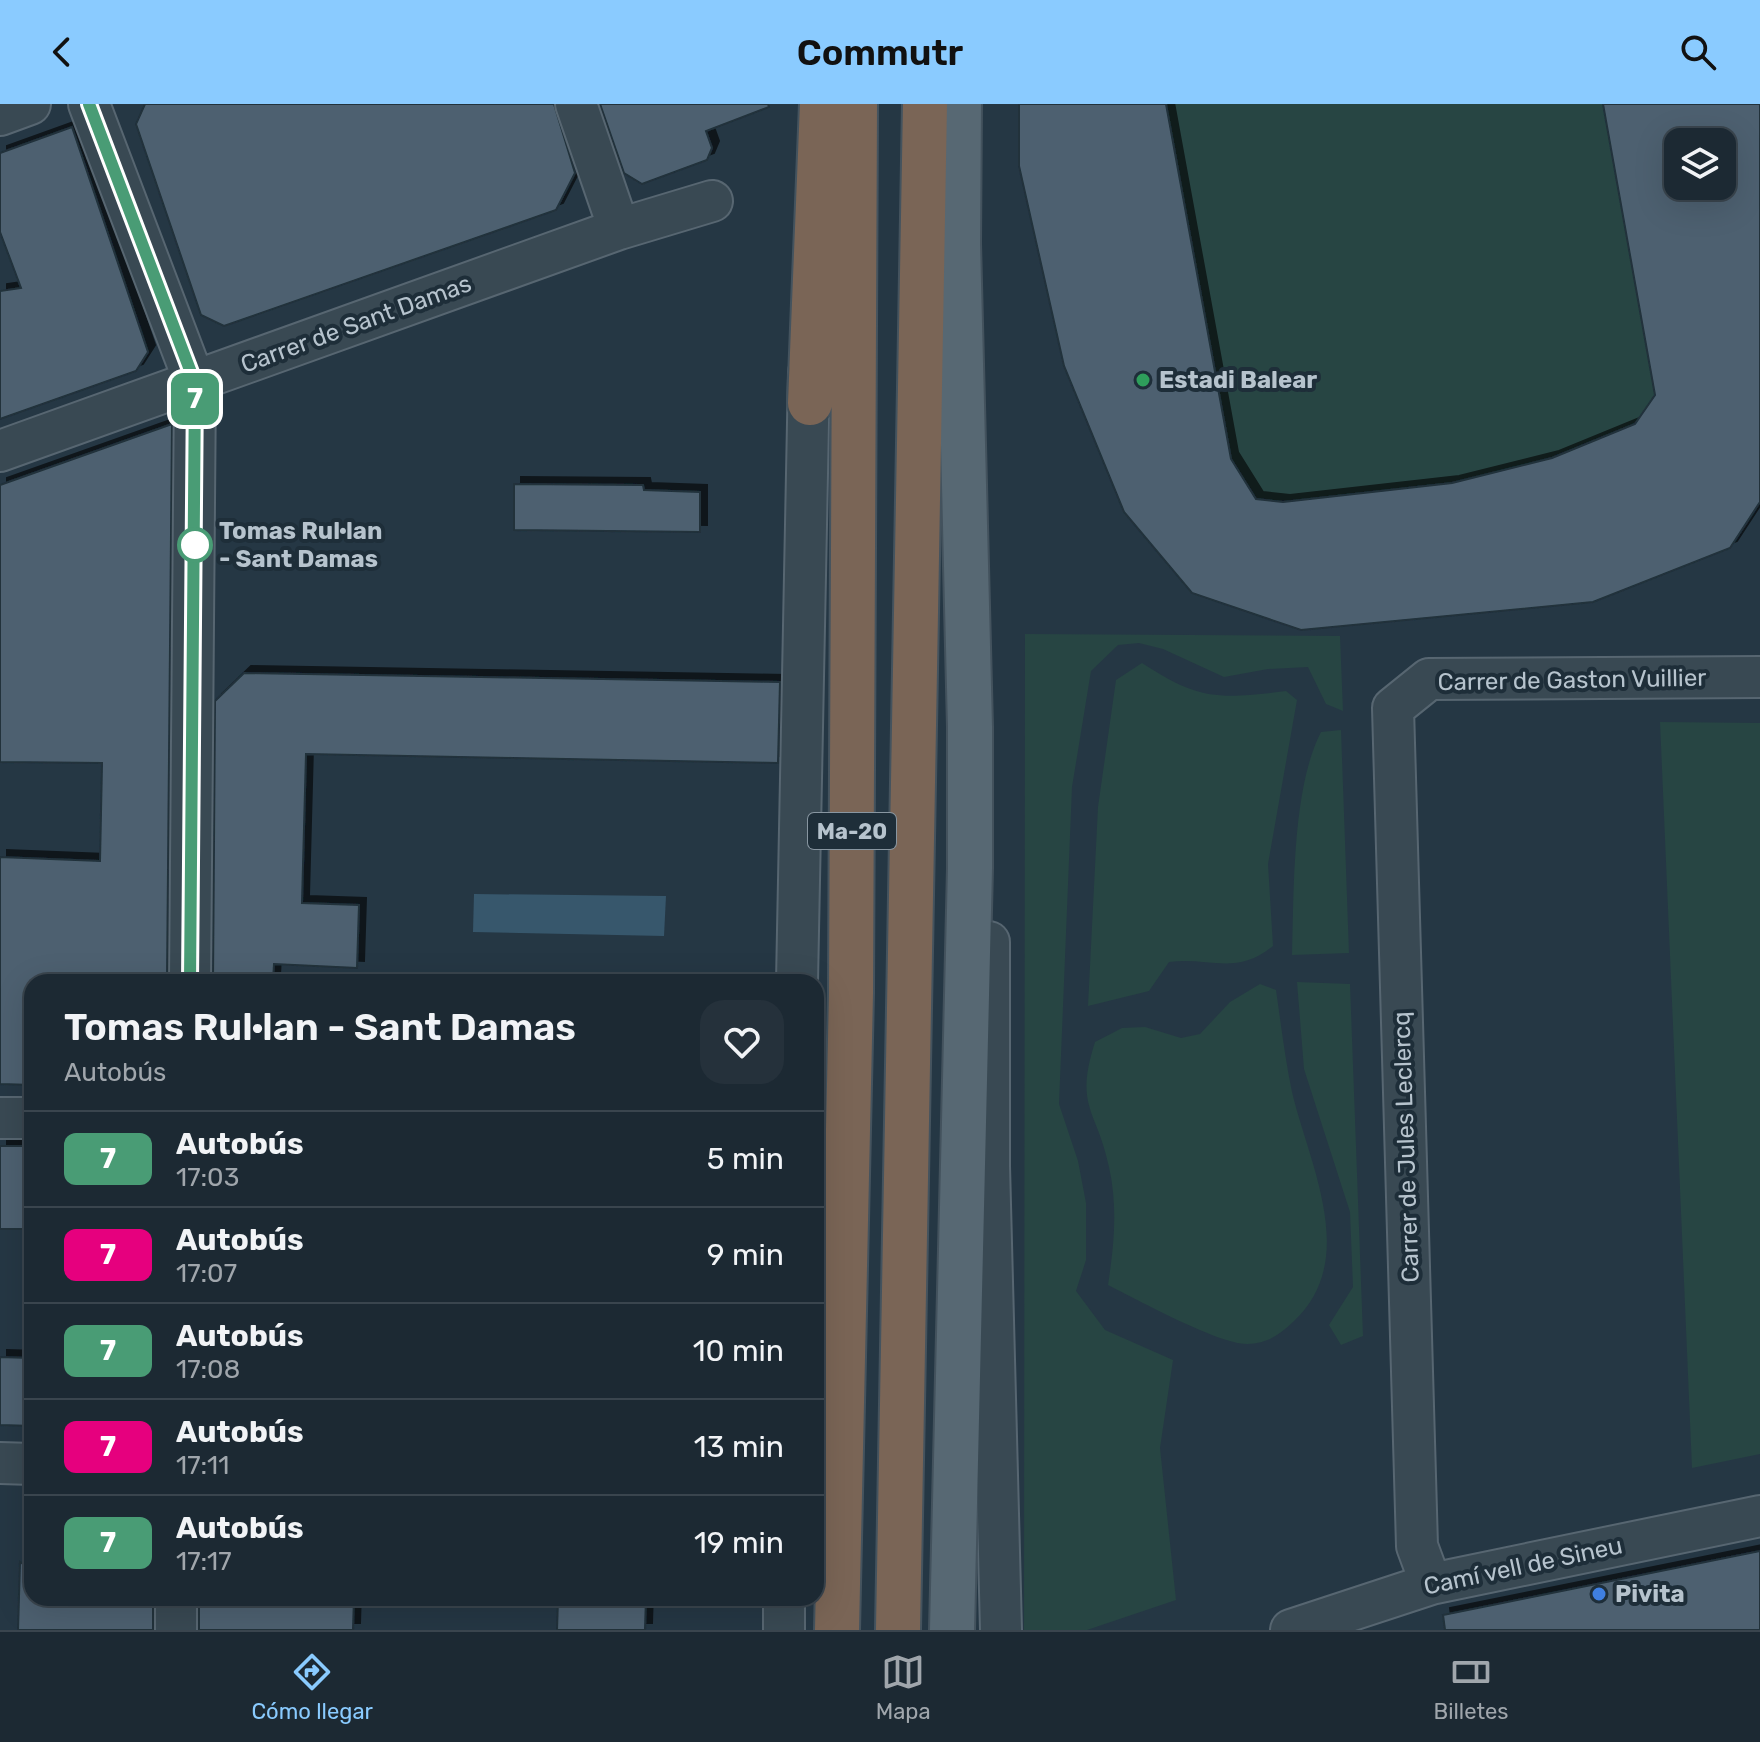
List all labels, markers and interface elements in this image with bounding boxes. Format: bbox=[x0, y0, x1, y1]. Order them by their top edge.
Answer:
icon: back bbox=[40, 30, 84, 74]
icon: search bbox=[1676, 30, 1720, 74]
text: Commutr bbox=[797, 31, 963, 74]
map controls bbox=[1664, 128, 1736, 200]
button: layers bbox=[1664, 128, 1736, 200]
street label: Carrer de Sant Damas bbox=[237, 269, 475, 379]
place label: Estadi Balear bbox=[1159, 366, 1317, 394]
marker: Estadi Balear bbox=[1134, 371, 1152, 389]
line badge: 7 bbox=[169, 373, 221, 425]
text: 7 bbox=[187, 382, 203, 415]
place label: Tomas Rul·lan - Sant Damas bbox=[219, 517, 382, 573]
marker: Tomas Rul·lan - Sant Damas bbox=[178, 528, 212, 562]
street label: Carrer de Gaston Vuillier bbox=[1437, 664, 1707, 696]
road number: Ma-20 bbox=[808, 813, 896, 849]
button: heart bbox=[700, 1000, 784, 1084]
text: Tomas Rul·lan - Sant Damas bbox=[64, 1004, 576, 1050]
street label: Carrer de Jules Leclercq bbox=[1387, 1011, 1425, 1283]
text: Autobús bbox=[64, 1057, 166, 1088]
text: Autobús bbox=[176, 1126, 304, 1162]
text: 5 min bbox=[707, 1141, 784, 1177]
text: 7 bbox=[100, 1142, 116, 1175]
text: 17:03 bbox=[176, 1162, 239, 1193]
text: Autobús bbox=[176, 1222, 304, 1258]
text: 9 min bbox=[707, 1237, 784, 1273]
text: 7 bbox=[100, 1238, 116, 1271]
text: 17:07 bbox=[176, 1258, 237, 1289]
text: Autobús bbox=[176, 1318, 304, 1354]
text: 10 min bbox=[693, 1333, 784, 1369]
text: 7 bbox=[100, 1334, 116, 1367]
text: 17:08 bbox=[176, 1354, 240, 1385]
text: Autobús bbox=[176, 1414, 304, 1450]
text: 13 min bbox=[694, 1429, 784, 1465]
text: 7 bbox=[100, 1430, 116, 1463]
text: 17:11 bbox=[176, 1450, 229, 1481]
text: Autobús bbox=[176, 1510, 304, 1546]
text: 19 min bbox=[694, 1525, 784, 1561]
text: 7 bbox=[100, 1526, 116, 1559]
street label: Camí vell de Sineu bbox=[1421, 1531, 1625, 1601]
text: 17:17 bbox=[176, 1546, 232, 1577]
place label: Pivita bbox=[1615, 1580, 1685, 1608]
marker: Pivita bbox=[1590, 1585, 1608, 1603]
tab: Cómo llegar bbox=[251, 1650, 373, 1725]
tab: Mapa bbox=[876, 1650, 931, 1725]
tab: Billetes bbox=[1433, 1650, 1509, 1725]

